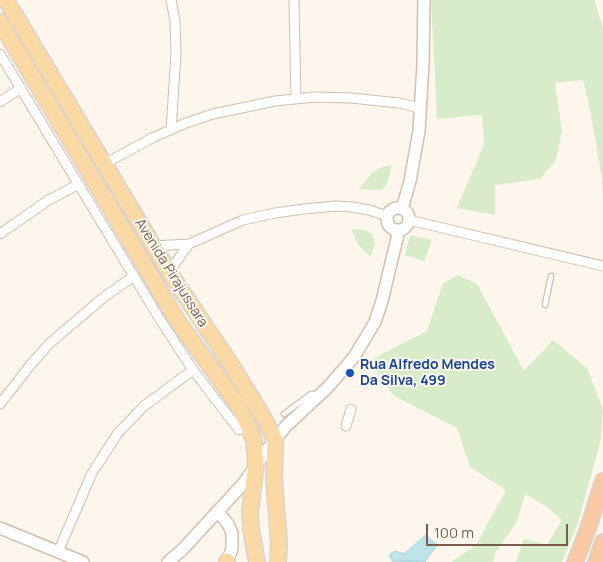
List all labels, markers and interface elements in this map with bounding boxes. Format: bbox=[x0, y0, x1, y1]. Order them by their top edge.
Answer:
street label: Avenida Pirajussara bbox=[131, 216, 211, 330]
place label: Rua Alfredo Mendes Da Silva, 499 bbox=[360, 357, 495, 390]
marker: Rua Alfredo Mendes Da Silva, 499 bbox=[344, 367, 356, 379]
scale bar bbox=[428, 514, 570, 546]
text: 100 m bbox=[434, 522, 474, 543]

